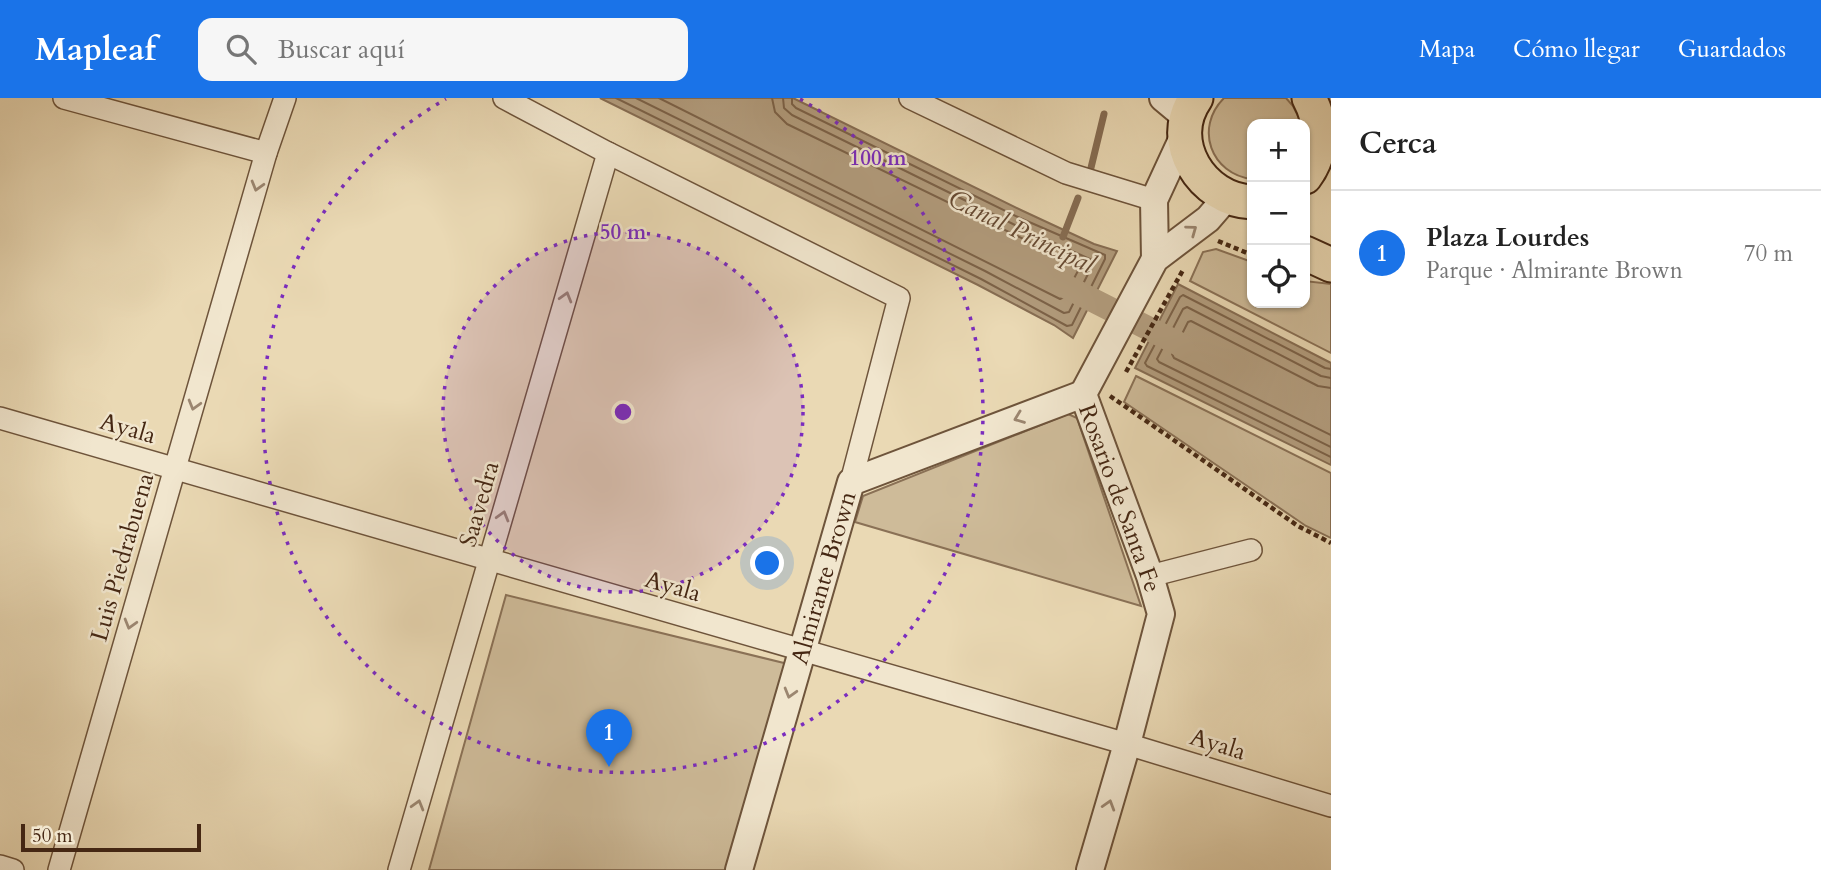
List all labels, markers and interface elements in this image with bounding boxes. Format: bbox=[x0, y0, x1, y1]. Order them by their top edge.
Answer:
search box bbox=[198, 18, 688, 81]
text: Mapleaf bbox=[35, 27, 156, 72]
icon: search bbox=[222, 30, 260, 68]
text: Buscar aquí bbox=[278, 32, 405, 67]
text: Mapa bbox=[1419, 33, 1475, 66]
text: Cómo llegar bbox=[1513, 33, 1640, 66]
text: Guardados bbox=[1678, 33, 1786, 66]
map controls bbox=[1247, 119, 1310, 308]
button: + bbox=[1247, 119, 1310, 182]
text: Cerca bbox=[1359, 123, 1437, 164]
text: 100 m bbox=[849, 144, 907, 173]
one-way arrow bbox=[250, 180, 265, 192]
water label: Canal Principal bbox=[942, 181, 1102, 283]
button: − bbox=[1247, 182, 1310, 245]
text: 50 m bbox=[600, 218, 647, 247]
text: Plaza Lourdes bbox=[1426, 220, 1590, 255]
one-way arrow bbox=[1185, 225, 1197, 238]
text: 1 bbox=[1376, 238, 1388, 269]
text: 70 m bbox=[1744, 238, 1793, 269]
button: locate bbox=[1247, 245, 1310, 308]
text: Parque · Almirante Brown bbox=[1426, 255, 1683, 286]
one-way arrow bbox=[558, 291, 573, 303]
one-way arrow bbox=[187, 399, 202, 411]
street label: Rosario de Santa Fe bbox=[1070, 399, 1169, 597]
centre of rings bbox=[611, 400, 635, 424]
street label: Ayala bbox=[96, 405, 160, 452]
one-way arrow bbox=[1013, 410, 1025, 424]
street label: Saavedra bbox=[452, 457, 508, 551]
street label: Luis Piedrabuena bbox=[83, 469, 162, 645]
street label: Almirante Brown bbox=[783, 487, 865, 669]
one-way arrow bbox=[494, 510, 509, 522]
your location bbox=[750, 546, 784, 580]
street label: Ayala bbox=[641, 563, 705, 610]
one-way arrow bbox=[124, 617, 139, 629]
one-way arrow bbox=[784, 687, 798, 699]
pin: 1 bbox=[586, 709, 632, 767]
street label: Ayala bbox=[1186, 720, 1250, 769]
one-way arrow bbox=[410, 799, 425, 811]
one-way arrow bbox=[1101, 799, 1116, 811]
scale bar bbox=[21, 821, 201, 853]
text: 50 m bbox=[32, 823, 73, 849]

